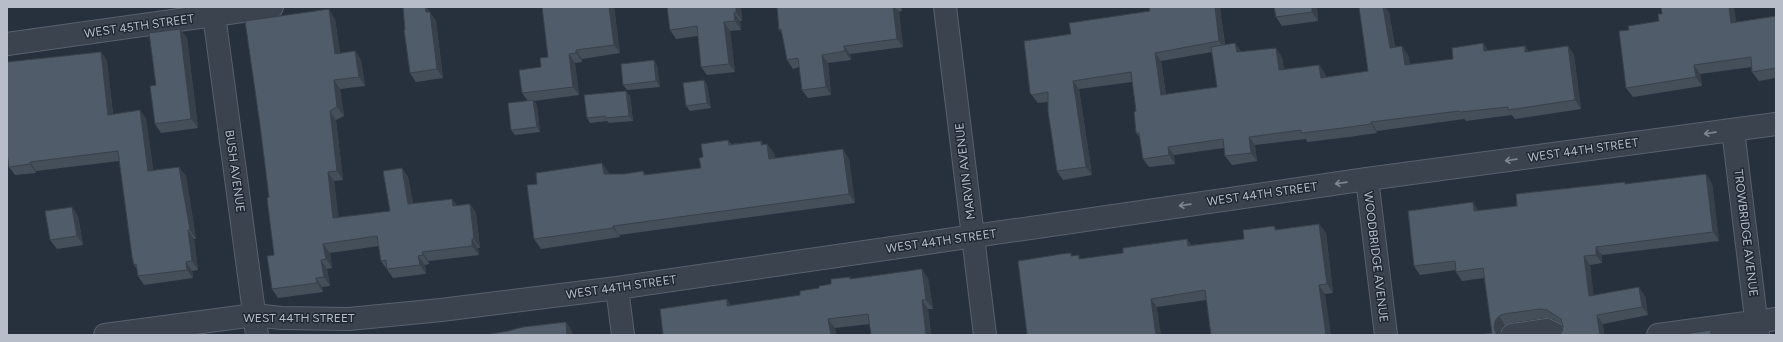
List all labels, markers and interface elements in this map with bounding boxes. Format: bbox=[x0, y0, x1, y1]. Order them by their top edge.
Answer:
street label: WEST 45TH STREET bbox=[83, 11, 195, 41]
street label: MARVIN AVENUE bbox=[952, 122, 978, 220]
street label: BUSH AVENUE bbox=[222, 129, 248, 213]
one-way arrow bbox=[1704, 129, 1717, 137]
street label: WEST 44TH STREET bbox=[1527, 135, 1640, 165]
one-way arrow bbox=[1505, 156, 1518, 164]
street label: TROWBRIDGE AVENUE bbox=[1731, 168, 1761, 298]
street label: WEST 44TH STREET bbox=[1206, 179, 1319, 209]
one-way arrow bbox=[1335, 179, 1348, 187]
street label: WOODBRIDGE AVENUE bbox=[1361, 191, 1391, 323]
one-way arrow bbox=[1178, 201, 1191, 209]
street label: WEST 44TH STREET bbox=[885, 226, 998, 256]
street label: WEST 44TH STREET bbox=[565, 272, 678, 302]
street label: WEST 44TH STREET bbox=[243, 311, 355, 325]

